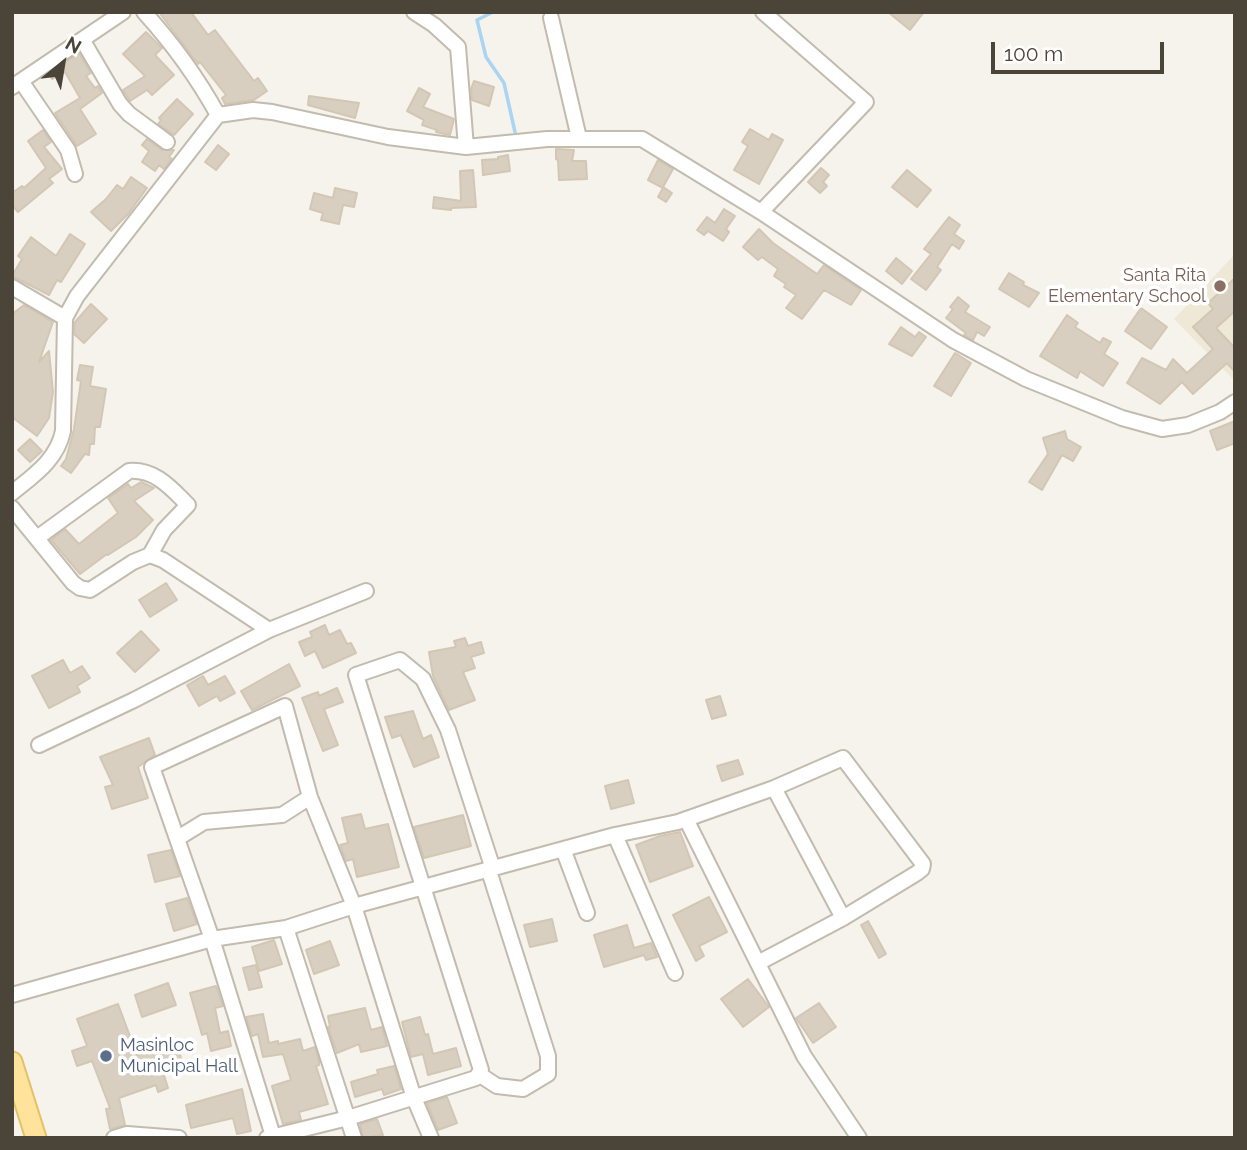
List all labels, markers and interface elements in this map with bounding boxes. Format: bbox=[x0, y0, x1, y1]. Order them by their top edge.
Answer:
north arrow bbox=[28, 28, 98, 98]
scale bar bbox=[995, 28, 1168, 72]
text: N bbox=[62, 32, 85, 58]
text: 100 m bbox=[1004, 41, 1063, 66]
place label: Santa Rita Elementary School bbox=[1048, 265, 1206, 308]
marker: Santa Rita Elementary School bbox=[1212, 278, 1228, 294]
place label: Masinloc Municipal Hall bbox=[120, 1035, 238, 1078]
marker: Masinloc Municipal Hall bbox=[98, 1048, 114, 1064]

